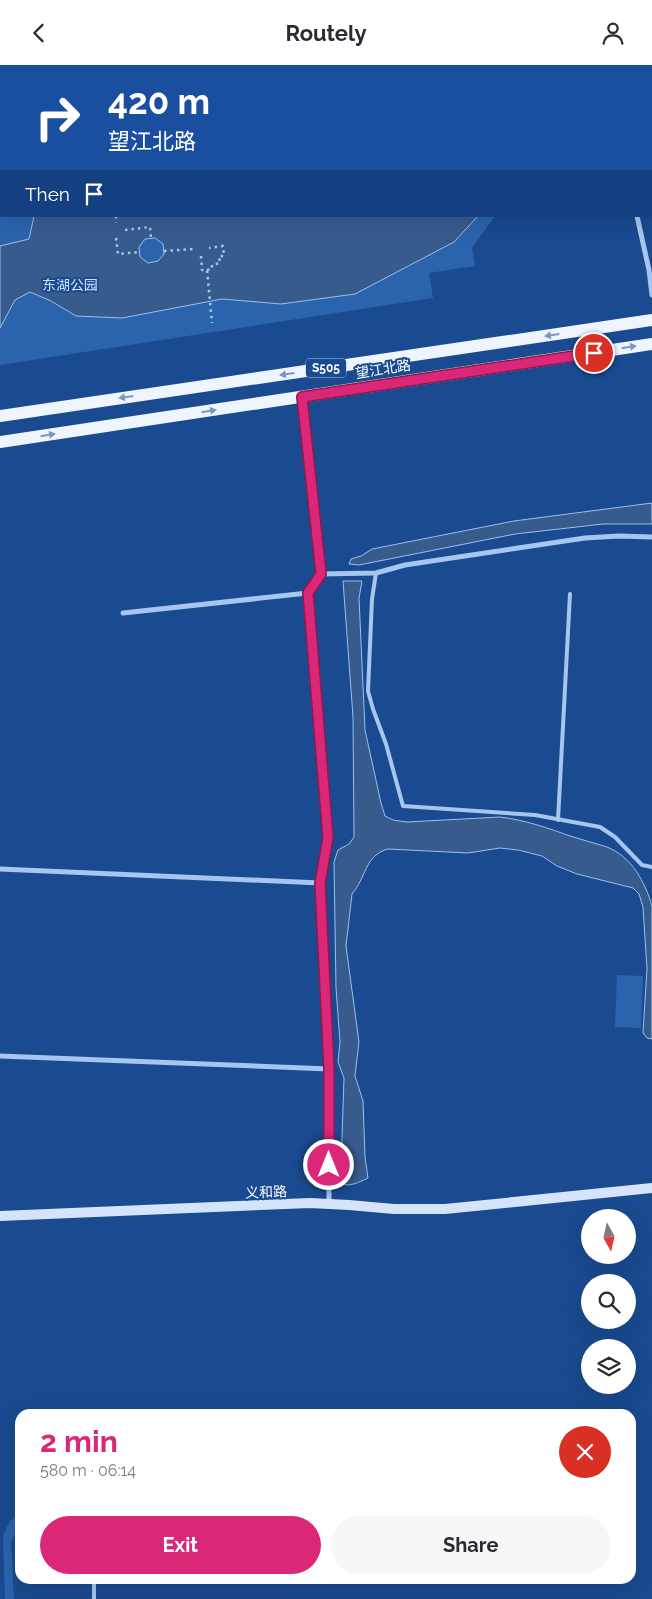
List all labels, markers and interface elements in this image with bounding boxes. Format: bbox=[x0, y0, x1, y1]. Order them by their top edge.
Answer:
icon: back bbox=[25, 19, 53, 47]
icon: person bbox=[599, 19, 627, 47]
text: Routely bbox=[285, 20, 367, 46]
text: 420 m bbox=[108, 81, 210, 122]
icon: right bbox=[25, 85, 90, 150]
text: 望江北路 bbox=[108, 128, 196, 154]
icon: arrive bbox=[80, 180, 108, 208]
text: Then bbox=[25, 183, 70, 205]
park label: 东湖公园 bbox=[42, 277, 98, 293]
one-way arrow bbox=[543, 331, 559, 339]
pin bbox=[573, 332, 615, 374]
icon: arrive bbox=[580, 339, 608, 367]
one-way arrow bbox=[622, 343, 638, 351]
street label: 望江北路 bbox=[354, 357, 412, 381]
road number: S505 bbox=[306, 359, 346, 377]
one-way arrow bbox=[279, 370, 295, 378]
one-way arrow bbox=[118, 393, 134, 401]
one-way arrow bbox=[201, 406, 217, 414]
one-way arrow bbox=[41, 430, 57, 438]
position arrow bbox=[302, 1138, 354, 1190]
street label: 义和路 bbox=[245, 1183, 287, 1201]
north arrow bbox=[581, 1209, 636, 1264]
map controls bbox=[581, 1209, 636, 1394]
button: search bbox=[581, 1274, 636, 1329]
button: layers bbox=[581, 1339, 636, 1394]
text: 2 min bbox=[40, 1424, 118, 1459]
button: close bbox=[559, 1426, 611, 1478]
text: 580 m · 06:14 bbox=[40, 1461, 136, 1480]
button: Exit bbox=[40, 1516, 321, 1574]
button: Share bbox=[331, 1516, 611, 1574]

